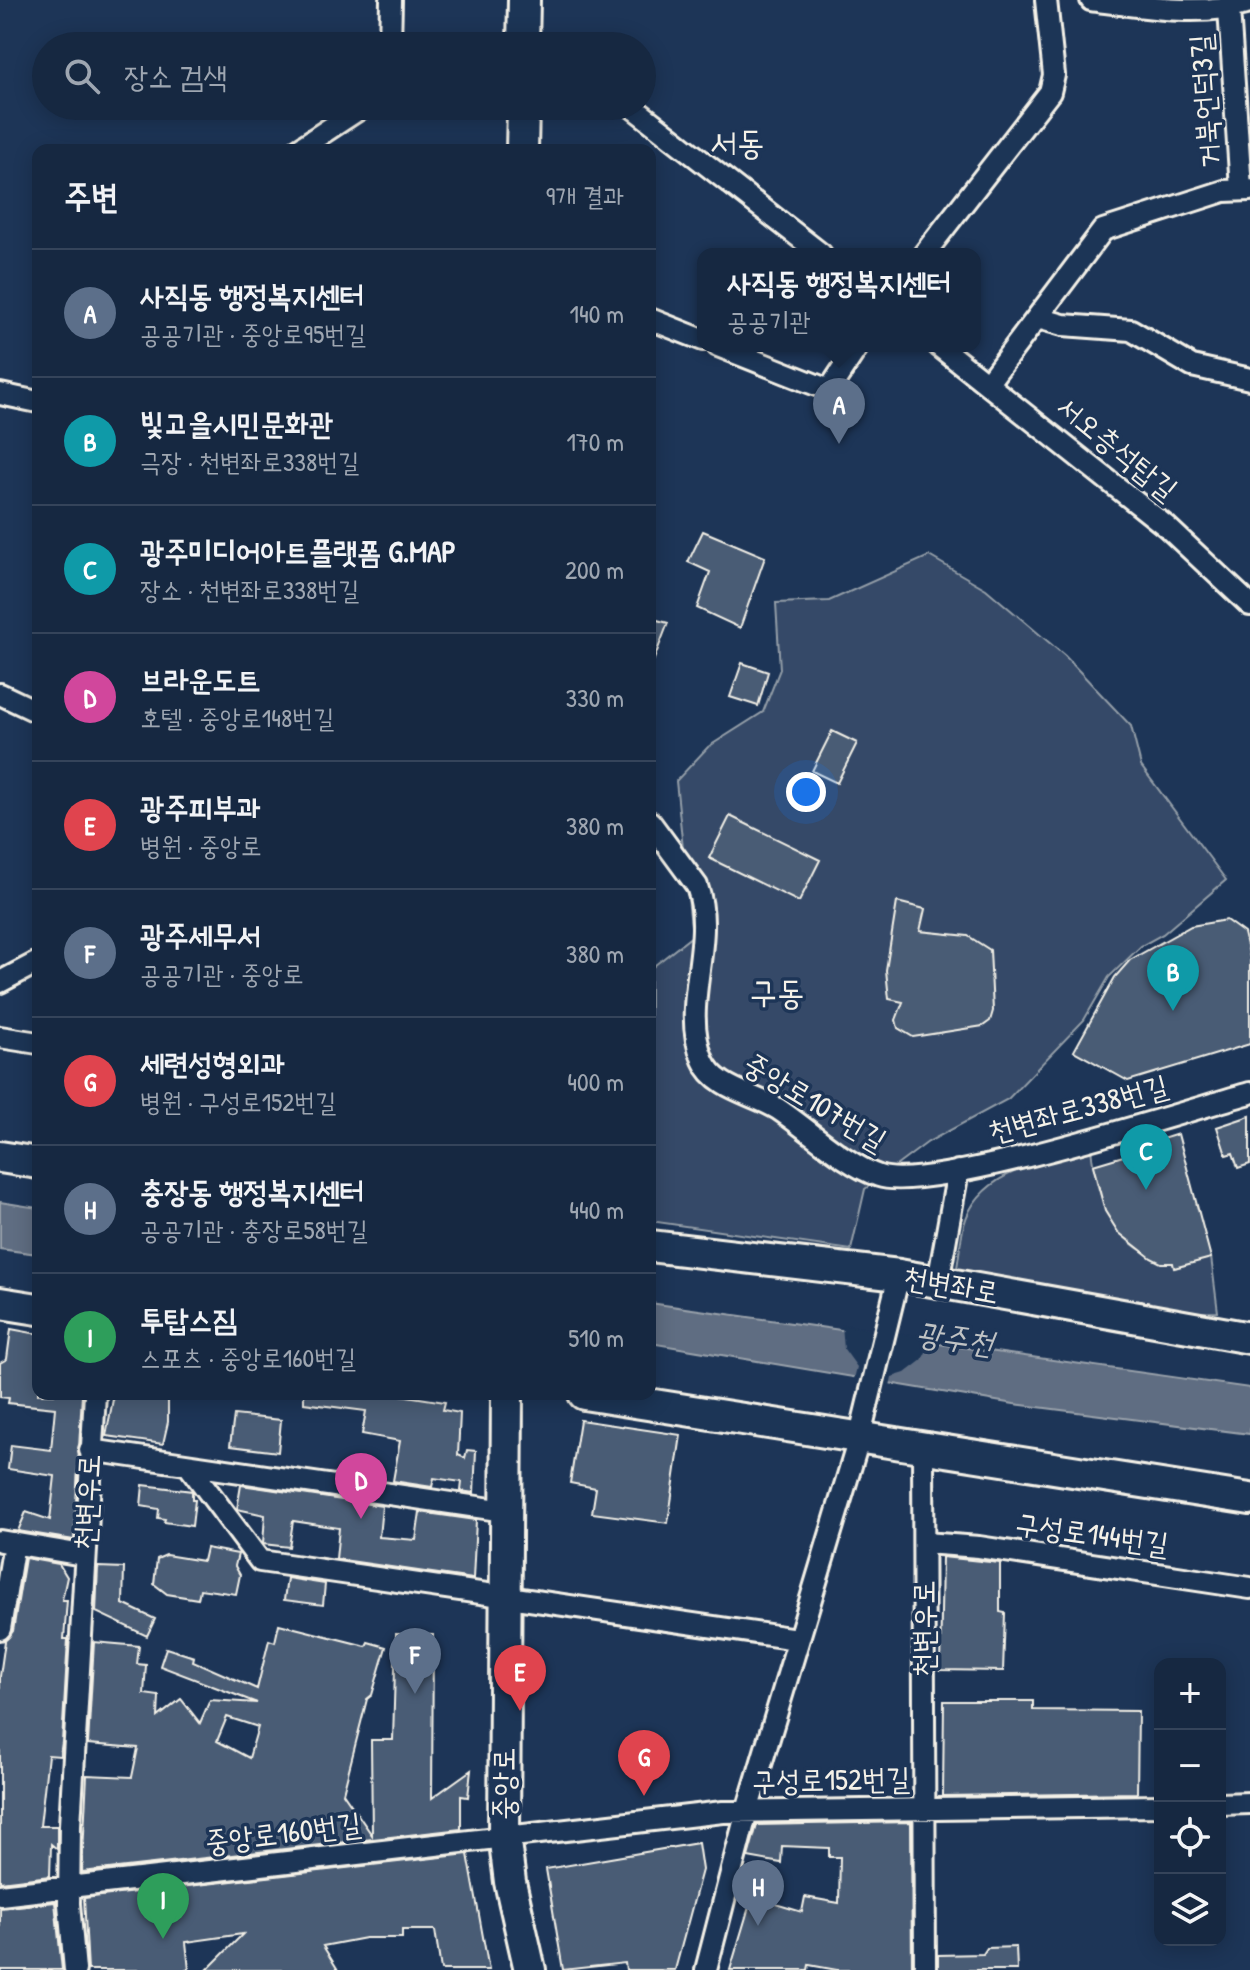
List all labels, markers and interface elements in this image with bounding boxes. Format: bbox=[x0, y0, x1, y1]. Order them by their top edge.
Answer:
search box bbox=[32, 32, 656, 120]
street label: 거북언덕3길 bbox=[1179, 33, 1229, 169]
icon: search bbox=[60, 54, 104, 98]
text: 장소 검색 bbox=[124, 56, 227, 96]
district label: 서동 bbox=[710, 119, 764, 165]
text: 주변 bbox=[64, 173, 119, 219]
text: 9개 결과 bbox=[546, 178, 624, 213]
popup bbox=[697, 248, 981, 352]
text: 사직동 행정복지센터 bbox=[727, 262, 951, 302]
text: 사직동 행정복지센터 bbox=[140, 275, 364, 315]
text: A bbox=[84, 296, 96, 331]
text: 140 m bbox=[570, 296, 624, 331]
text: 공공기관 bbox=[727, 303, 811, 338]
text: 공공기관 · 중앙로95번길 bbox=[140, 316, 366, 351]
pin: A bbox=[813, 378, 865, 444]
street label: 서오층석탑길 bbox=[1049, 386, 1186, 508]
text: 빛고을시민문화관 bbox=[140, 403, 333, 443]
text: B bbox=[83, 424, 97, 459]
text: 170 m bbox=[566, 424, 624, 459]
text: 극장 · 천변좌로338번길 bbox=[140, 444, 359, 479]
text: 광주미디어아트플랫폼 G.MAP bbox=[140, 531, 456, 571]
text: C bbox=[83, 552, 97, 587]
text: 200 m bbox=[565, 552, 624, 587]
text: 장소 · 천변좌로338번길 bbox=[140, 572, 359, 607]
text: 브라운도트 bbox=[140, 659, 261, 699]
text: D bbox=[84, 680, 96, 715]
text: 330 m bbox=[565, 680, 624, 715]
text: 호텔 · 중앙로148번길 bbox=[140, 700, 334, 735]
your location bbox=[786, 772, 826, 812]
text: 광주피부과 bbox=[140, 787, 261, 827]
text: E bbox=[84, 808, 96, 843]
text: 380 m bbox=[566, 808, 624, 843]
text: 병원 · 중앙로 bbox=[140, 828, 262, 863]
text: 광주세무서 bbox=[140, 915, 261, 955]
text: F bbox=[85, 936, 95, 971]
text: 380 m bbox=[566, 936, 624, 971]
pin: B bbox=[1147, 945, 1199, 1011]
text: 공공기관 · 중앙로 bbox=[140, 956, 304, 991]
district label: 구동 bbox=[750, 969, 804, 1015]
text: 세련성형외과 bbox=[140, 1043, 285, 1083]
street label: 중앙로107번길 bbox=[737, 1043, 894, 1159]
text: G bbox=[84, 1064, 96, 1099]
text: 400 m bbox=[567, 1064, 624, 1099]
street label: 천변좌로338번길 bbox=[983, 1065, 1172, 1151]
text: 병원 · 구성로152번길 bbox=[140, 1084, 336, 1119]
pin: C bbox=[1120, 1124, 1172, 1190]
text: 충장동 행정복지센터 bbox=[140, 1171, 364, 1211]
text: H bbox=[84, 1192, 96, 1227]
text: 440 m bbox=[569, 1192, 624, 1227]
text: 공공기관 · 충장로58번길 bbox=[140, 1212, 368, 1247]
street label: 천변좌로 bbox=[900, 1256, 1002, 1312]
text: 투탑스짐 bbox=[140, 1299, 237, 1339]
water label: 광주천 bbox=[914, 1311, 1000, 1365]
text: I bbox=[87, 1320, 93, 1355]
text: 510 m bbox=[568, 1320, 624, 1355]
text: 스포츠 · 중앙로160번길 bbox=[140, 1340, 356, 1375]
street label: 천변우로 bbox=[64, 1453, 109, 1551]
pin: D bbox=[335, 1453, 387, 1519]
street label: 구성로144번길 bbox=[1013, 1502, 1171, 1564]
street label: 천변우로 bbox=[903, 1581, 943, 1677]
pin: F bbox=[389, 1628, 441, 1694]
pin: E bbox=[494, 1645, 546, 1711]
map controls bbox=[1154, 1658, 1226, 1946]
button: + bbox=[1154, 1658, 1226, 1730]
pin: G bbox=[618, 1730, 670, 1796]
button: − bbox=[1154, 1730, 1226, 1802]
street label: 중앙로 bbox=[483, 1748, 523, 1820]
street label: 구성로152번길 bbox=[751, 1758, 910, 1800]
button: locate bbox=[1154, 1802, 1226, 1874]
street label: 중앙로160번길 bbox=[203, 1803, 363, 1861]
pin: H bbox=[732, 1860, 784, 1926]
pin: I bbox=[137, 1873, 189, 1939]
button: layers bbox=[1154, 1874, 1226, 1946]

